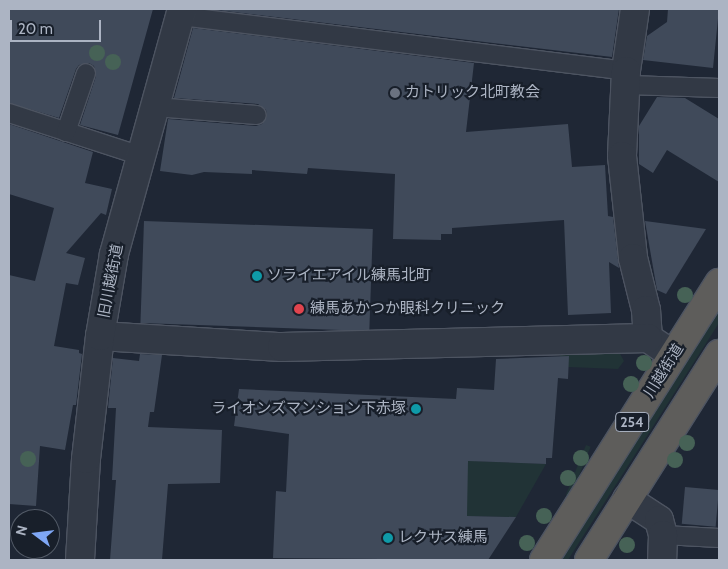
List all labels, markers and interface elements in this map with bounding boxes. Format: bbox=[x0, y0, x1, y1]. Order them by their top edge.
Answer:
scale bar bbox=[12, 10, 104, 42]
text: 20 m bbox=[18, 20, 53, 38]
place label: カトリック北町教会 bbox=[405, 84, 540, 102]
marker: カトリック北町教会 bbox=[389, 87, 401, 99]
street label: 旧川越街道 bbox=[95, 242, 127, 320]
place label: ソライエアイル練馬北町 bbox=[267, 267, 432, 285]
marker: ソライエアイル練馬北町 bbox=[251, 270, 263, 282]
place label: 練馬あかつか眼科クリニック bbox=[310, 300, 505, 318]
marker: 練馬あかつか眼科クリニック bbox=[292, 302, 306, 316]
street label: 川越街道 bbox=[640, 341, 688, 401]
place label: ライオンズマンション下赤塚 bbox=[211, 400, 406, 418]
marker: ライオンズマンション下赤塚 bbox=[410, 403, 422, 415]
road number: 254 bbox=[614, 411, 650, 434]
north arrow bbox=[10, 509, 60, 559]
text: N bbox=[12, 523, 31, 537]
place label: レクサス練馬 bbox=[398, 529, 488, 547]
marker: レクサス練馬 bbox=[382, 532, 394, 544]

